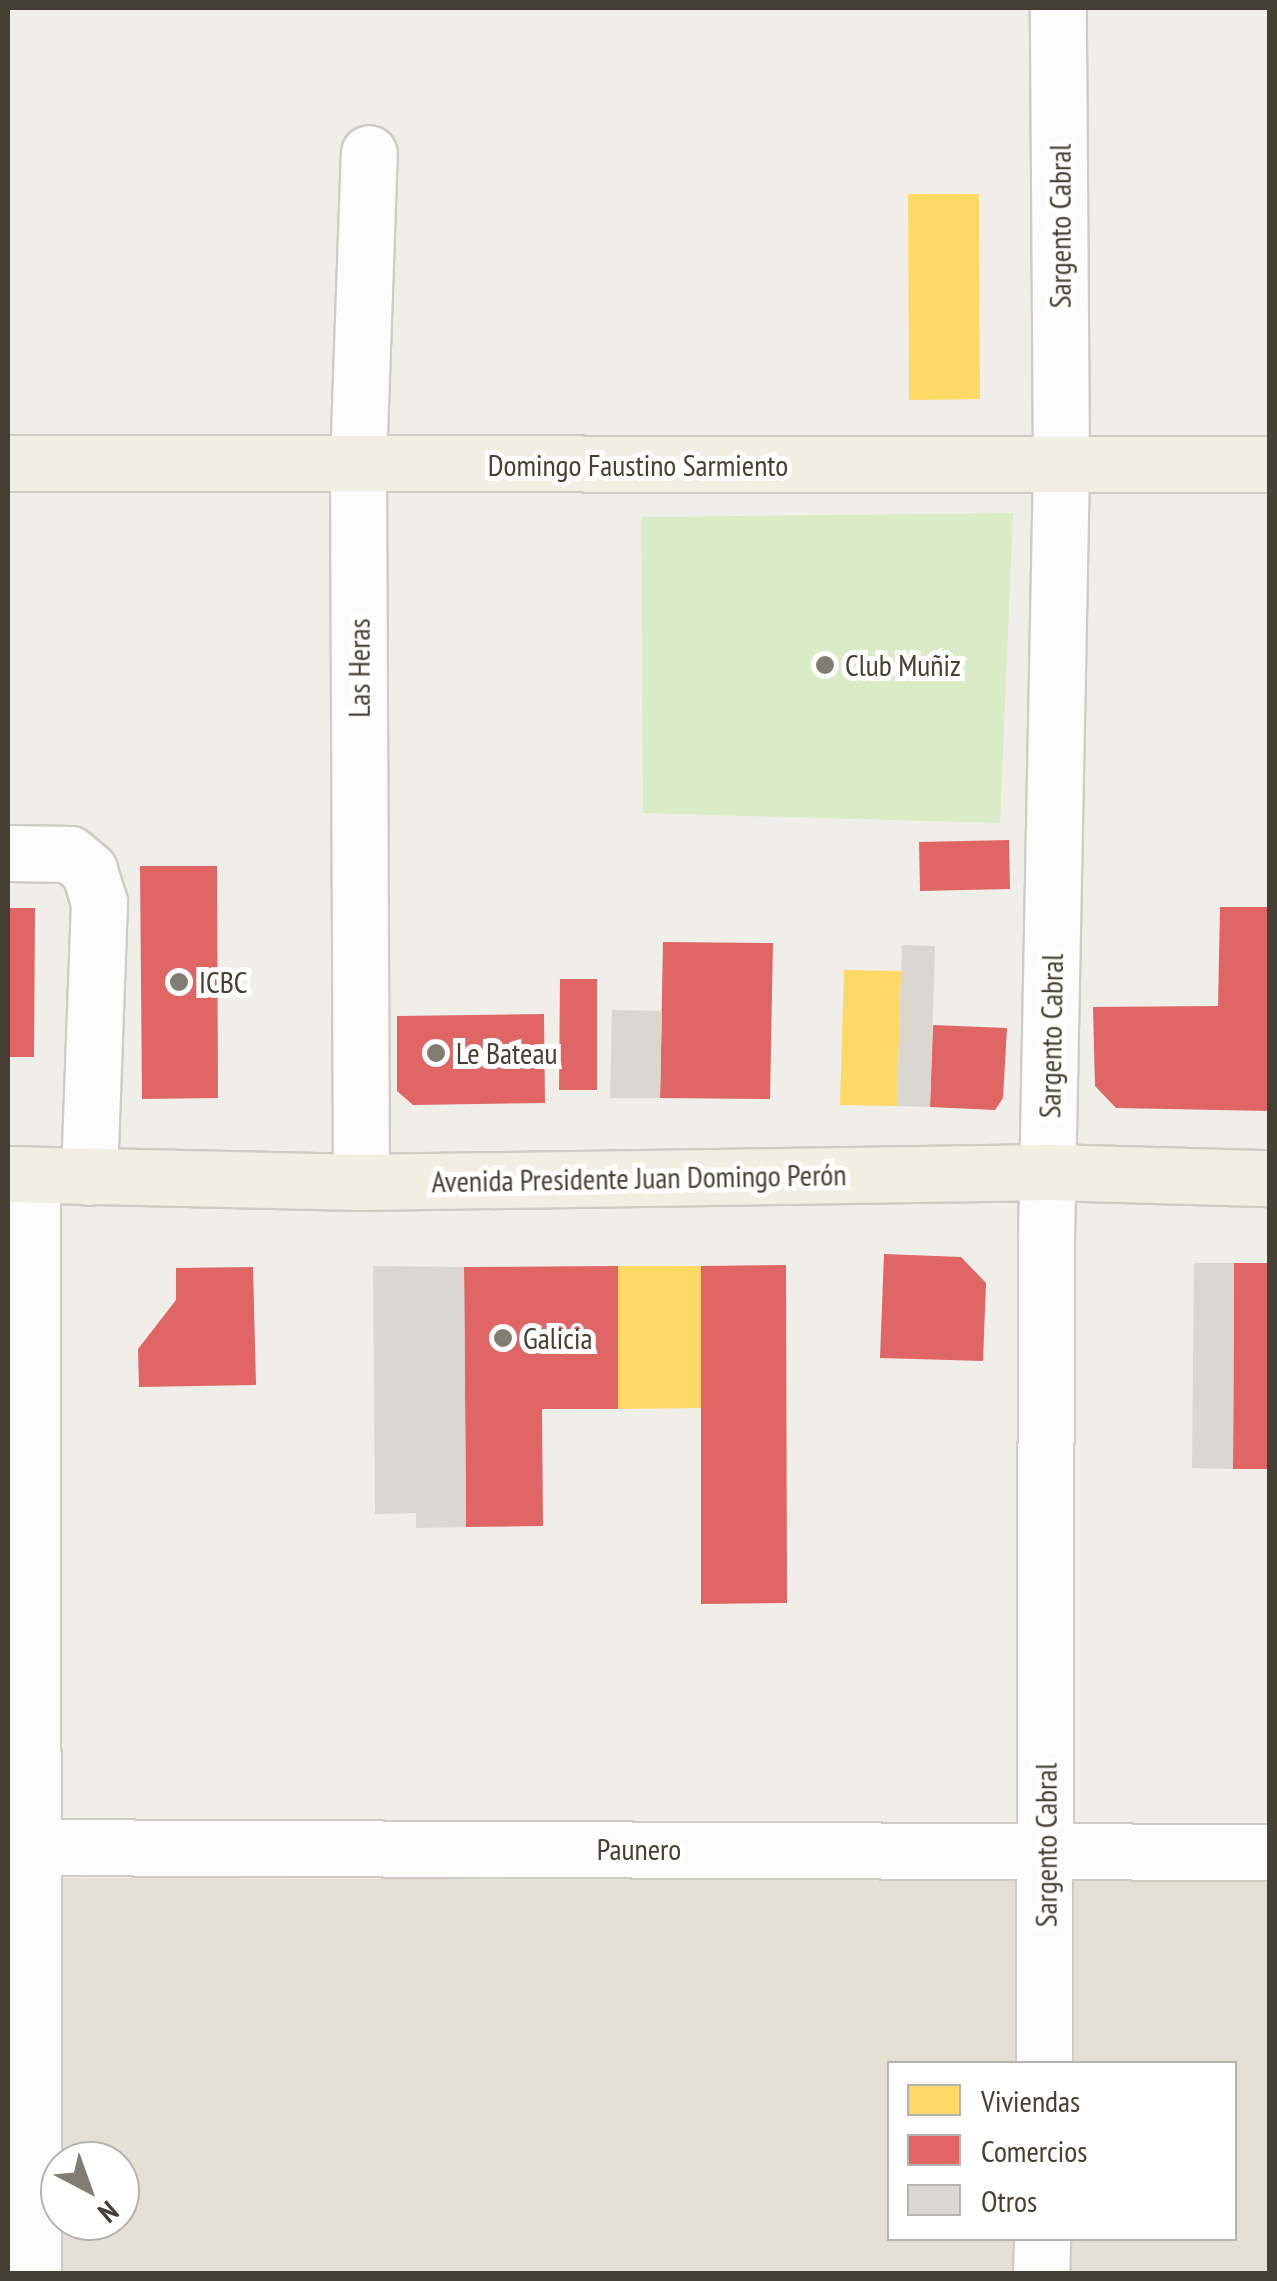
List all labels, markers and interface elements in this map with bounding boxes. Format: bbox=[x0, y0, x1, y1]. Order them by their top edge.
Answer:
street label: Sargento Cabral bbox=[1042, 144, 1078, 308]
street label: Domingo Faustino Sarmiento bbox=[488, 447, 788, 483]
street label: Las Heras bbox=[341, 618, 377, 718]
place label: Club Muñiz bbox=[845, 647, 961, 683]
marker: Club Muñiz bbox=[814, 654, 836, 676]
street label: Sargento Cabral bbox=[1032, 953, 1070, 1119]
place label: ICBC bbox=[199, 964, 248, 1000]
marker: ICBC bbox=[168, 971, 190, 993]
place label: Le Bateau bbox=[456, 1035, 557, 1071]
marker: Le Bateau bbox=[425, 1042, 447, 1064]
street label: Avenida Presidente Juan Domingo Perón bbox=[431, 1156, 847, 1200]
place label: Galicia bbox=[523, 1320, 592, 1356]
marker: Galicia bbox=[492, 1327, 514, 1349]
street label: Sargento Cabral bbox=[1028, 1763, 1064, 1927]
street label: Paunero bbox=[597, 1831, 681, 1867]
legend bbox=[887, 2061, 1237, 2241]
text: Viviendas bbox=[981, 2081, 1080, 2120]
text: Comercios bbox=[981, 2131, 1087, 2170]
north arrow bbox=[40, 2141, 140, 2241]
text: Otros bbox=[981, 2181, 1037, 2220]
text: N bbox=[91, 2194, 127, 2231]

